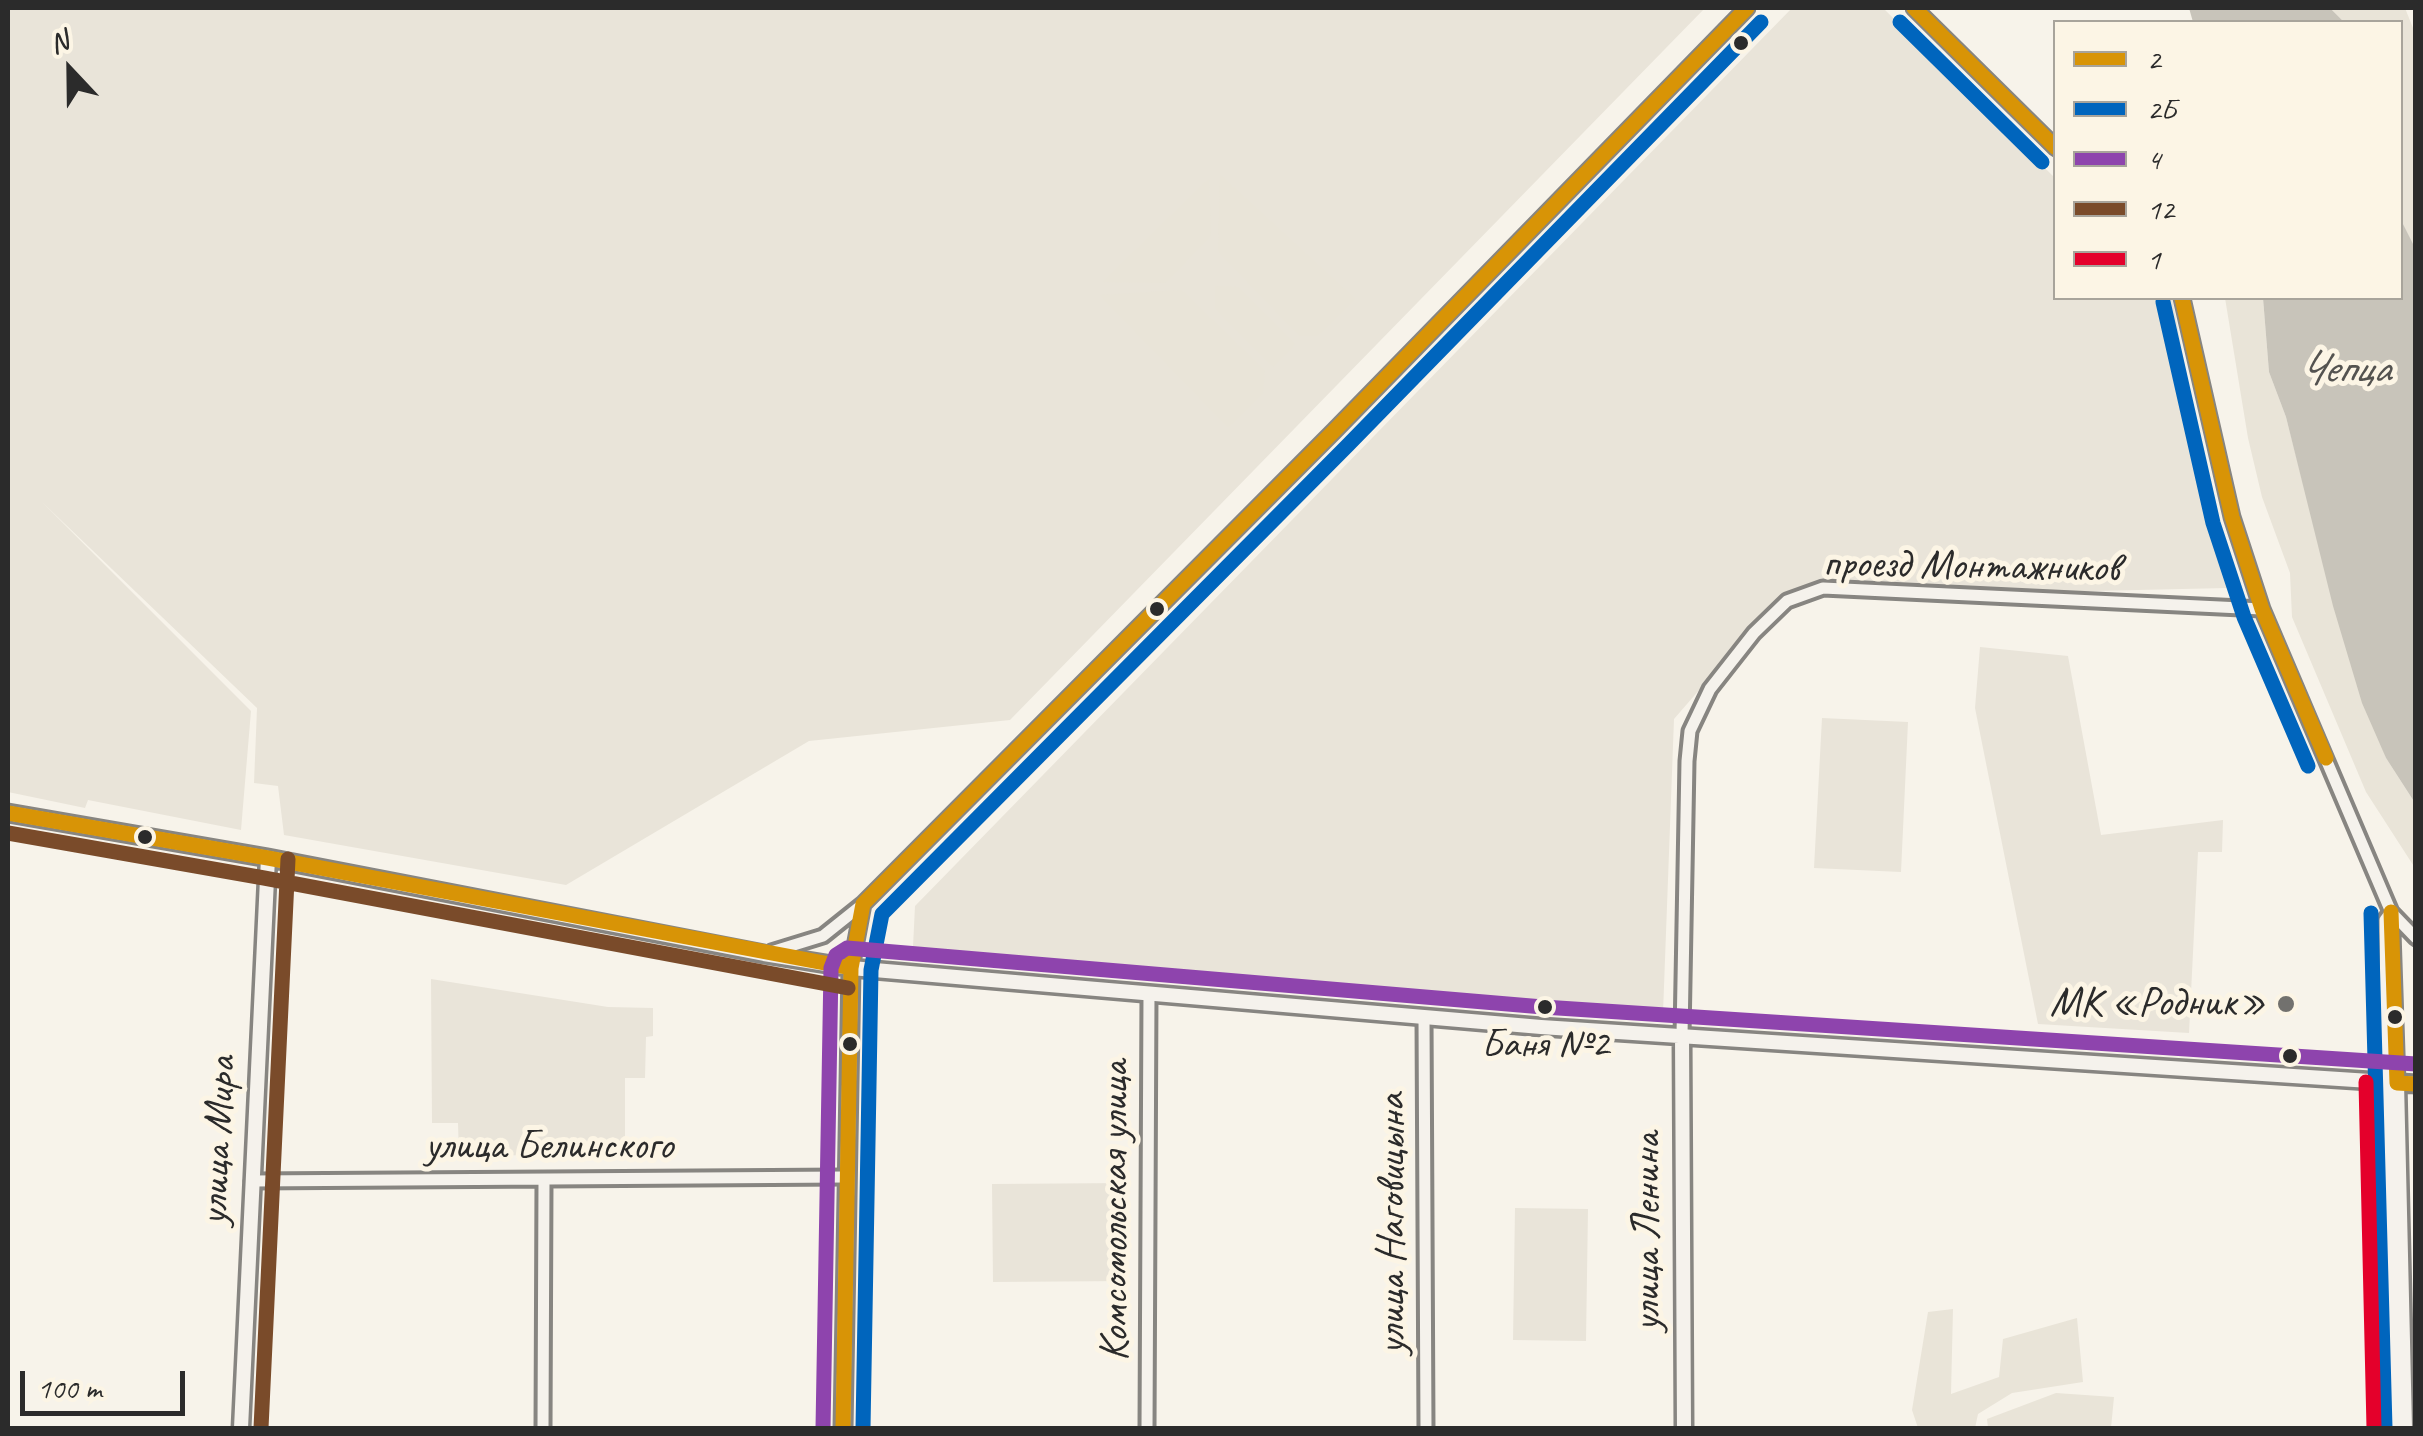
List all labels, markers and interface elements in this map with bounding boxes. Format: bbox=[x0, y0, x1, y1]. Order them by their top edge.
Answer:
north arrow bbox=[20, 20, 120, 120]
legend bbox=[2053, 20, 2403, 300]
text: N bbox=[44, 22, 73, 61]
unlabelled marker bbox=[1731, 33, 1751, 53]
text: 2 bbox=[2147, 40, 2161, 78]
text: 2Б bbox=[2147, 90, 2176, 128]
text: 4 bbox=[2147, 140, 2161, 178]
text: 12 bbox=[2147, 190, 2174, 228]
text: 1 bbox=[2147, 240, 2161, 278]
water label: Чепца bbox=[2299, 343, 2389, 397]
street label: проезд Монтажников bbox=[1822, 539, 2120, 595]
unlabelled marker bbox=[1147, 599, 1167, 619]
unlabelled marker bbox=[135, 827, 155, 847]
place label: МК «Родник» bbox=[2050, 979, 2266, 1029]
marker: МК «Родник» bbox=[2275, 993, 2297, 1015]
marker: Баня №2 bbox=[1535, 997, 1555, 1017]
unlabelled marker bbox=[2385, 1007, 2405, 1027]
place label: Баня №2 bbox=[1481, 1022, 1609, 1070]
unlabelled marker bbox=[840, 1034, 860, 1054]
unlabelled marker bbox=[2280, 1046, 2300, 1066]
street label: улица Мира bbox=[189, 1055, 249, 1227]
street label: Комсомольская улица bbox=[1091, 1061, 1141, 1361]
street label: улица Наговицына bbox=[1368, 1093, 1418, 1355]
street label: улица Белинского bbox=[425, 1122, 673, 1172]
street label: улица Ленина bbox=[1623, 1132, 1673, 1332]
scale bar bbox=[25, 1351, 190, 1413]
text: 100 m bbox=[37, 1369, 102, 1407]

